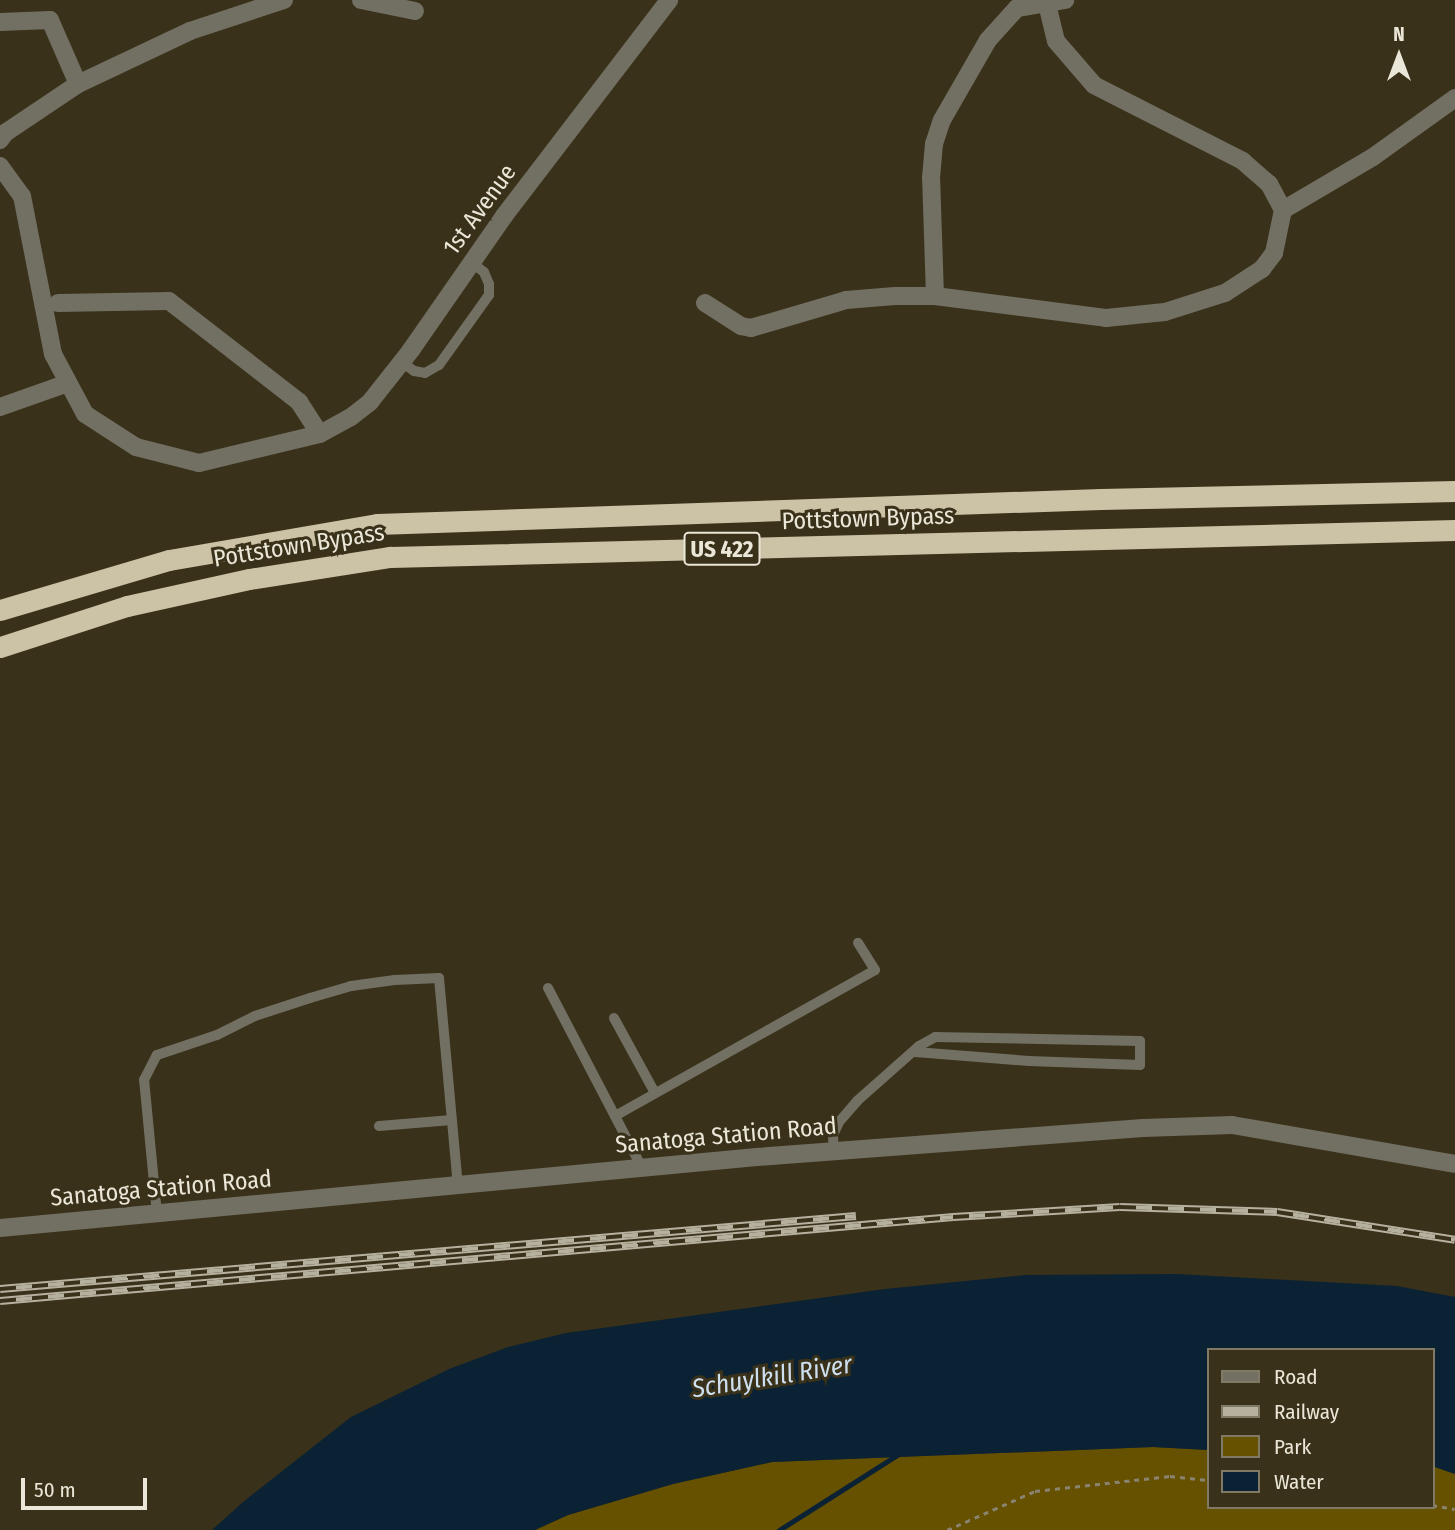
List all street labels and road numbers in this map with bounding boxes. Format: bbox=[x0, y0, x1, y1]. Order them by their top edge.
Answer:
street label: 1st Avenue bbox=[437, 159, 523, 261]
street label: Pottstown Bypass bbox=[781, 502, 955, 536]
street label: Pottstown Bypass bbox=[211, 518, 387, 574]
road number: US 422 bbox=[684, 530, 760, 568]
street label: Sanatoga Station Road bbox=[614, 1112, 838, 1160]
street label: Sanatoga Station Road bbox=[49, 1165, 273, 1213]

